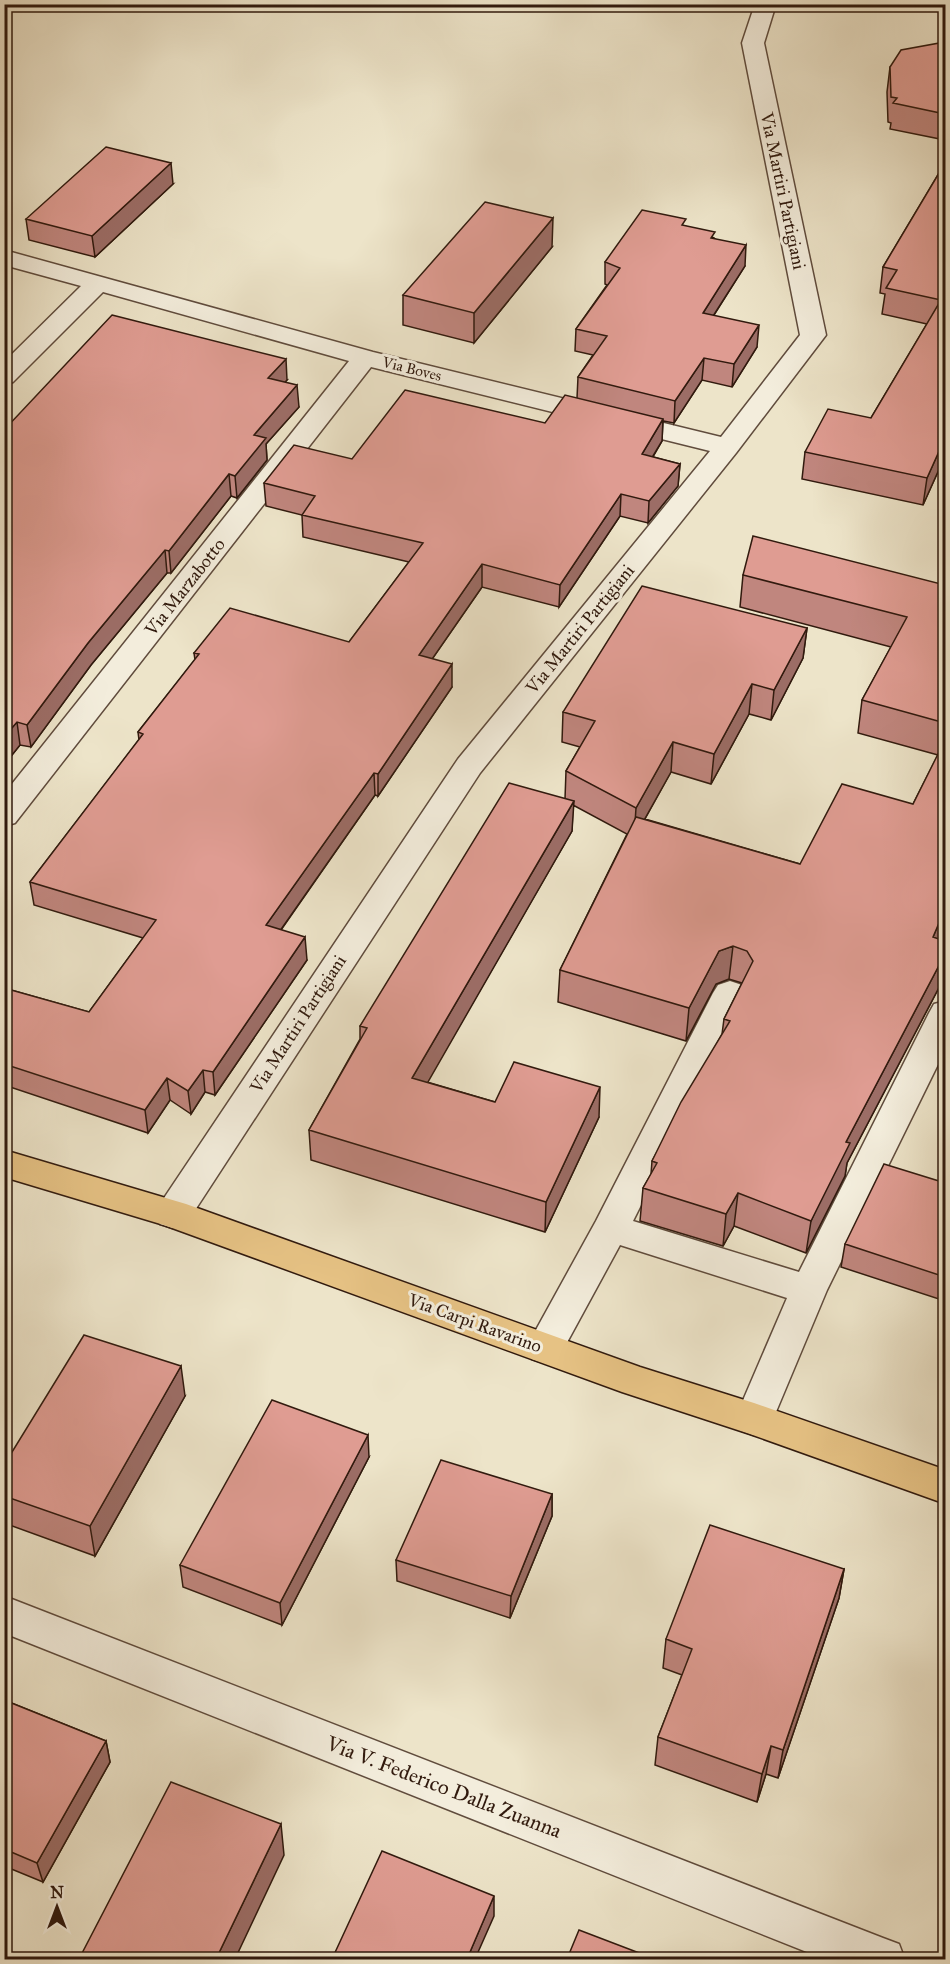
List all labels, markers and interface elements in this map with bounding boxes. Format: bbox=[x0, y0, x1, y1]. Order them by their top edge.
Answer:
street label: Via Martiri Partigiani bbox=[754, 109, 810, 272]
street label: Via Boves bbox=[380, 353, 443, 385]
street label: Via Marzabotto bbox=[139, 534, 230, 641]
street label: Via Martiri Partigiani bbox=[520, 560, 640, 700]
street label: Via Martiri Partigiani bbox=[245, 951, 352, 1098]
street label: Via Carpi Ravarino bbox=[404, 1288, 545, 1357]
street label: Via V. Federico Dalla Zuanna bbox=[322, 1730, 565, 1844]
north arrow bbox=[27, 1877, 87, 1937]
text: N bbox=[50, 1883, 64, 1902]

